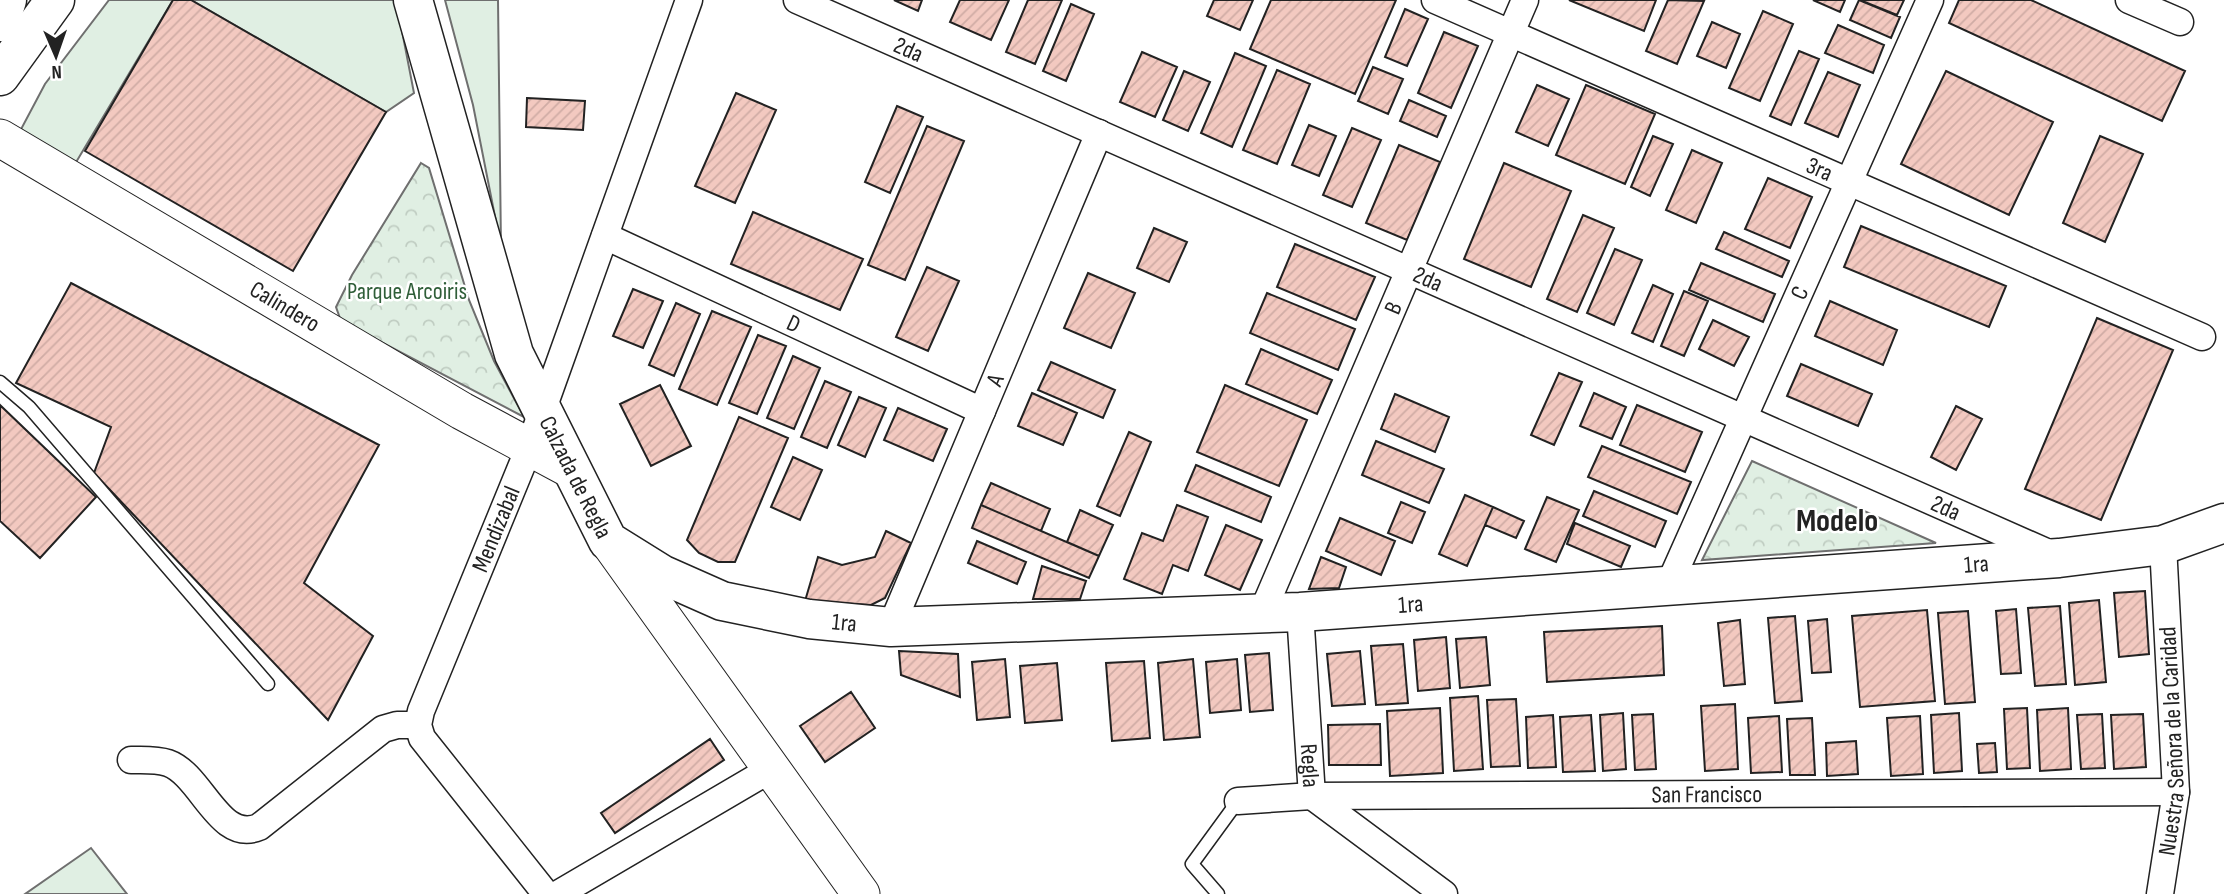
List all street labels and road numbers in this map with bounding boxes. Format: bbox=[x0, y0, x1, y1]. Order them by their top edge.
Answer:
street label: 2da bbox=[889, 30, 928, 68]
street label: 3ra bbox=[1802, 150, 1837, 187]
street label: 2da bbox=[1409, 260, 1447, 298]
street label: Calindero bbox=[245, 274, 325, 338]
street label: C bbox=[1784, 282, 1815, 304]
street label: B bbox=[1377, 297, 1408, 319]
street label: D bbox=[782, 308, 805, 339]
street label: A bbox=[979, 369, 1011, 391]
street label: Calzada de Regla bbox=[533, 411, 619, 543]
street label: Mendizabal bbox=[465, 482, 526, 576]
street label: 2da bbox=[1927, 488, 1965, 527]
street label: 1ra bbox=[1963, 549, 1990, 579]
street label: 1ra bbox=[1397, 589, 1424, 619]
street label: 1ra bbox=[831, 607, 858, 638]
street label: Nuestra Señora de la Caridad bbox=[2152, 626, 2190, 857]
street label: Regla bbox=[1294, 743, 1326, 788]
street label: San Francisco bbox=[1651, 779, 1762, 809]

